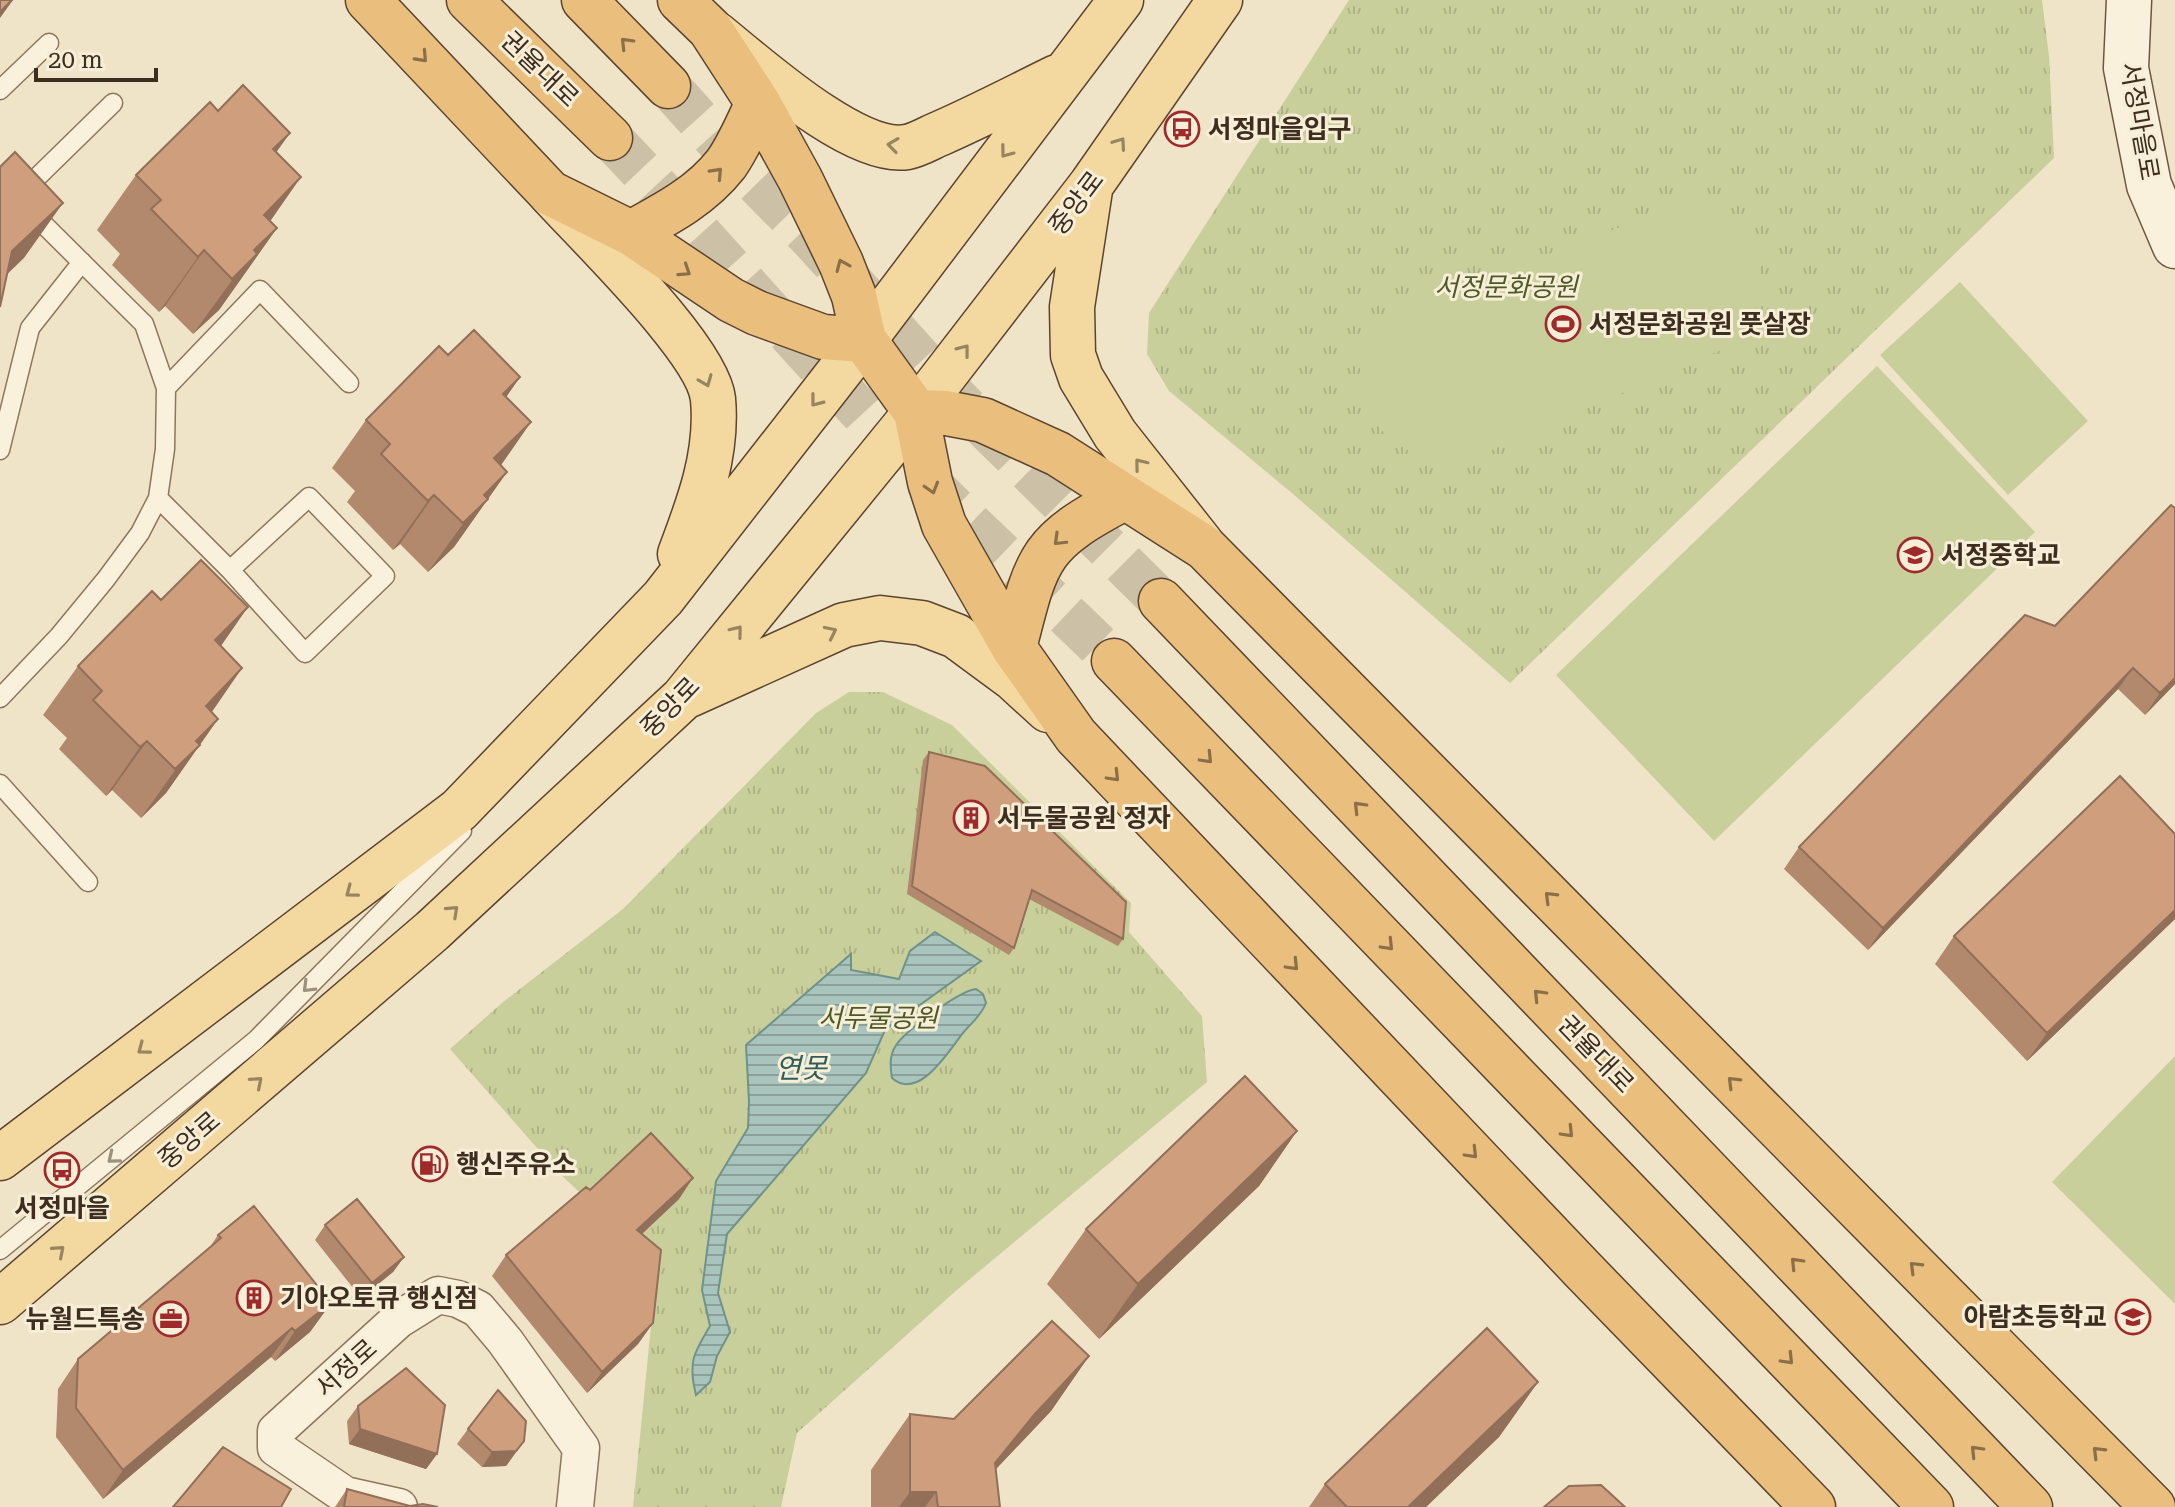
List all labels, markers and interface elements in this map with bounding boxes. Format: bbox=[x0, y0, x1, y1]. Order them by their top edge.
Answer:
street label: 권율대로 bbox=[495, 25, 585, 113]
scale bar bbox=[36, 32, 156, 82]
one-way arrow bbox=[621, 38, 635, 52]
text: 20 m bbox=[48, 46, 103, 74]
one-way arrow bbox=[412, 48, 427, 62]
street label: 서정마을로 bbox=[2115, 59, 2165, 183]
bus stop icon: 서정마을입구 bbox=[1163, 110, 1201, 148]
place label: 서정마을입구 bbox=[1208, 114, 1352, 144]
one-way arrow bbox=[886, 137, 900, 154]
one-way arrow bbox=[1110, 137, 1125, 151]
one-way arrow bbox=[1001, 143, 1015, 157]
street label: 중앙로 bbox=[1042, 165, 1110, 241]
one-way arrow bbox=[707, 168, 722, 182]
one-way arrow bbox=[835, 259, 851, 273]
one-way arrow bbox=[677, 262, 691, 277]
park label: 서정문화공원 bbox=[1434, 272, 1580, 302]
sports icon: 서정문화공원 풋살장 bbox=[1544, 305, 1582, 343]
place label: 서정문화공원 풋살장 bbox=[1589, 309, 1811, 339]
one-way arrow bbox=[954, 344, 968, 359]
one-way arrow bbox=[696, 373, 713, 387]
one-way arrow bbox=[812, 392, 826, 407]
one-way arrow bbox=[1135, 459, 1150, 474]
one-way arrow bbox=[923, 480, 940, 494]
one-way arrow bbox=[1054, 531, 1068, 545]
school or university icon: 서정중학교 bbox=[1896, 536, 1934, 574]
place label: 서정중학교 bbox=[1941, 540, 2061, 570]
one-way arrow bbox=[728, 625, 742, 640]
one-way arrow bbox=[823, 626, 838, 641]
street label: 중앙로 bbox=[634, 671, 706, 743]
one-way arrow bbox=[1198, 749, 1212, 763]
one-way arrow bbox=[1105, 767, 1119, 782]
building icon: 서두물공원 정자 bbox=[952, 799, 990, 837]
one-way arrow bbox=[1354, 802, 1368, 816]
place label: 서두물공원 정자 bbox=[997, 803, 1171, 833]
one-way arrow bbox=[345, 883, 360, 897]
one-way arrow bbox=[1545, 892, 1559, 906]
one-way arrow bbox=[444, 906, 458, 921]
one-way arrow bbox=[1379, 936, 1393, 950]
one-way arrow bbox=[1284, 956, 1299, 970]
one-way arrow bbox=[303, 978, 318, 992]
one-way arrow bbox=[1534, 989, 1548, 1004]
park label: 서두물공원 bbox=[818, 1003, 940, 1033]
street label: 권율대로 bbox=[1552, 1009, 1640, 1099]
one-way arrow bbox=[138, 1040, 152, 1054]
water label: 연못 bbox=[775, 1052, 828, 1085]
one-way arrow bbox=[247, 1077, 262, 1091]
one-way arrow bbox=[1728, 1077, 1742, 1091]
street label: 중앙로 bbox=[152, 1105, 226, 1175]
one-way arrow bbox=[1559, 1123, 1574, 1137]
one-way arrow bbox=[1463, 1144, 1477, 1159]
fuel station icon: 행신주유소 bbox=[411, 1145, 449, 1183]
one-way arrow bbox=[108, 1148, 122, 1163]
place label: 행신주유소 bbox=[456, 1149, 576, 1179]
bus stop icon: 서정마을 bbox=[43, 1151, 81, 1189]
place label: 서정마을 bbox=[14, 1193, 110, 1223]
one-way arrow bbox=[50, 1246, 65, 1261]
one-way arrow bbox=[1791, 1258, 1806, 1272]
one-way arrow bbox=[1910, 1261, 1925, 1276]
building icon: 기아오토큐 행신점 bbox=[235, 1279, 273, 1317]
place label: 기아오토큐 행신점 bbox=[280, 1283, 478, 1313]
school or university icon: 아람초등학교 bbox=[2114, 1298, 2152, 1336]
office icon: 뉴월드특송 bbox=[152, 1300, 190, 1338]
place label: 아람초등학교 bbox=[1963, 1302, 2107, 1332]
place label: 뉴월드특송 bbox=[25, 1304, 145, 1334]
street label: 서정로 bbox=[309, 1333, 383, 1403]
one-way arrow bbox=[1779, 1350, 1793, 1364]
one-way arrow bbox=[1971, 1446, 1986, 1460]
one-way arrow bbox=[2093, 1446, 2107, 1461]

